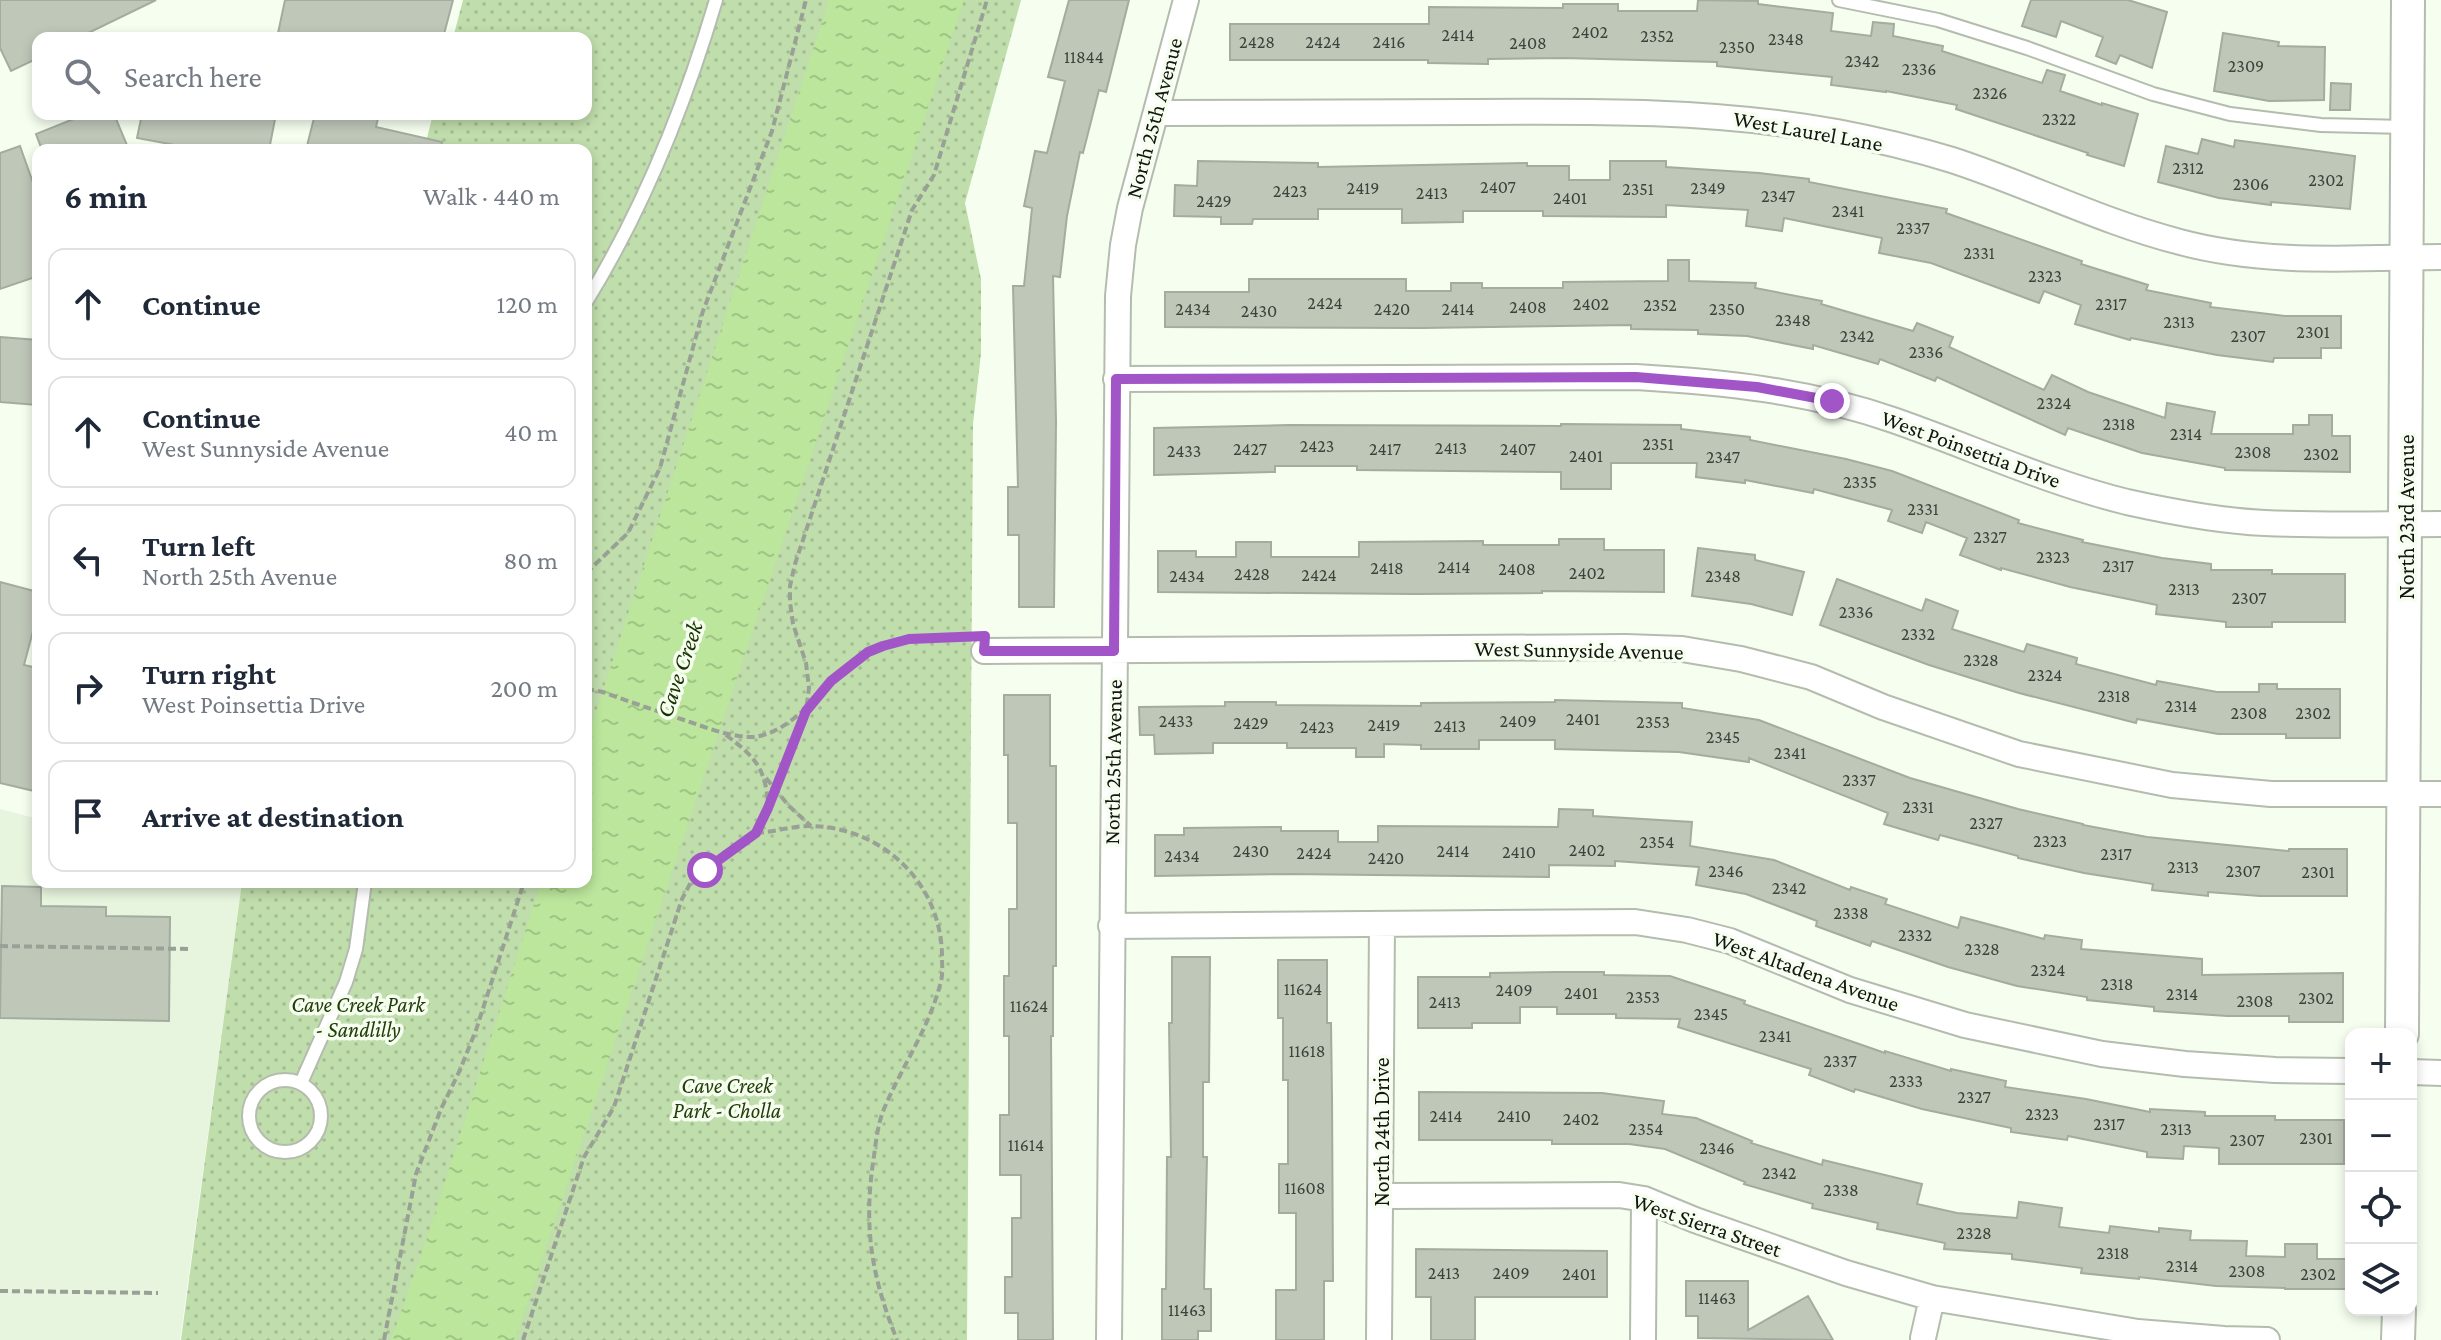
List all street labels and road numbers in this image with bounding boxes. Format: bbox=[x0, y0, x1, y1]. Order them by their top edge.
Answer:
street label: North 25th Avenue bbox=[1121, 35, 1187, 201]
street label: West Laurel Lane bbox=[1731, 106, 1885, 156]
street label: West Poinsettia Drive bbox=[1878, 405, 2064, 493]
street label: North 23rd Avenue bbox=[2394, 434, 2419, 600]
street label: West Sunnyside Avenue bbox=[1474, 636, 1684, 664]
street label: North 25th Avenue bbox=[1099, 679, 1127, 845]
street label: West Altadena Avenue bbox=[1709, 926, 1903, 1016]
street label: North 24th Drive bbox=[1369, 1057, 1394, 1207]
street label: West Sierra Street bbox=[1629, 1188, 1785, 1262]

